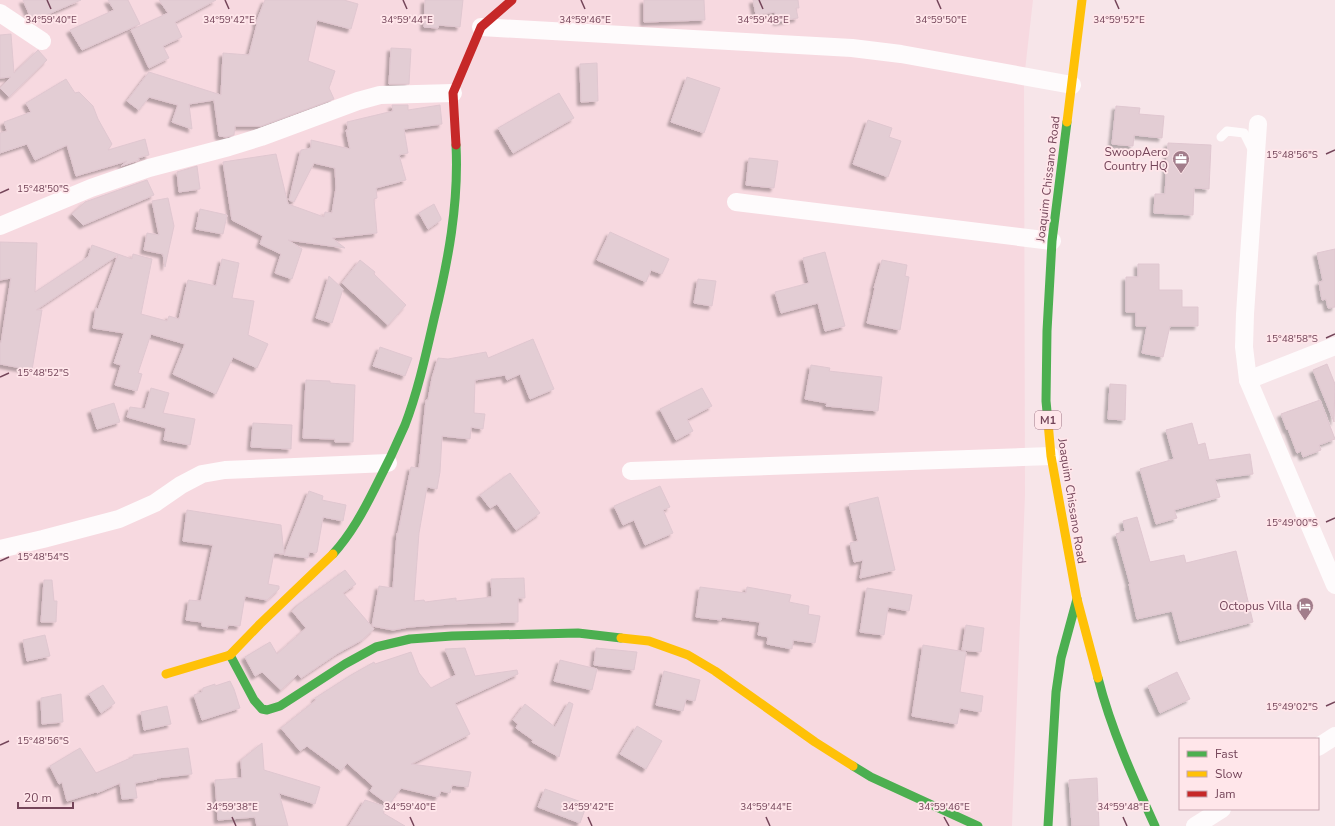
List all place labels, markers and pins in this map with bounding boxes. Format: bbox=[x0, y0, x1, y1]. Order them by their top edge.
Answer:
place label: SwoopAero Country HQ bbox=[1104, 144, 1168, 174]
office icon: SwoopAero Country HQ bbox=[1171, 149, 1191, 174]
hotel icon: Octopus Villa bbox=[1295, 596, 1315, 621]
place label: Octopus Villa bbox=[1219, 598, 1292, 614]

